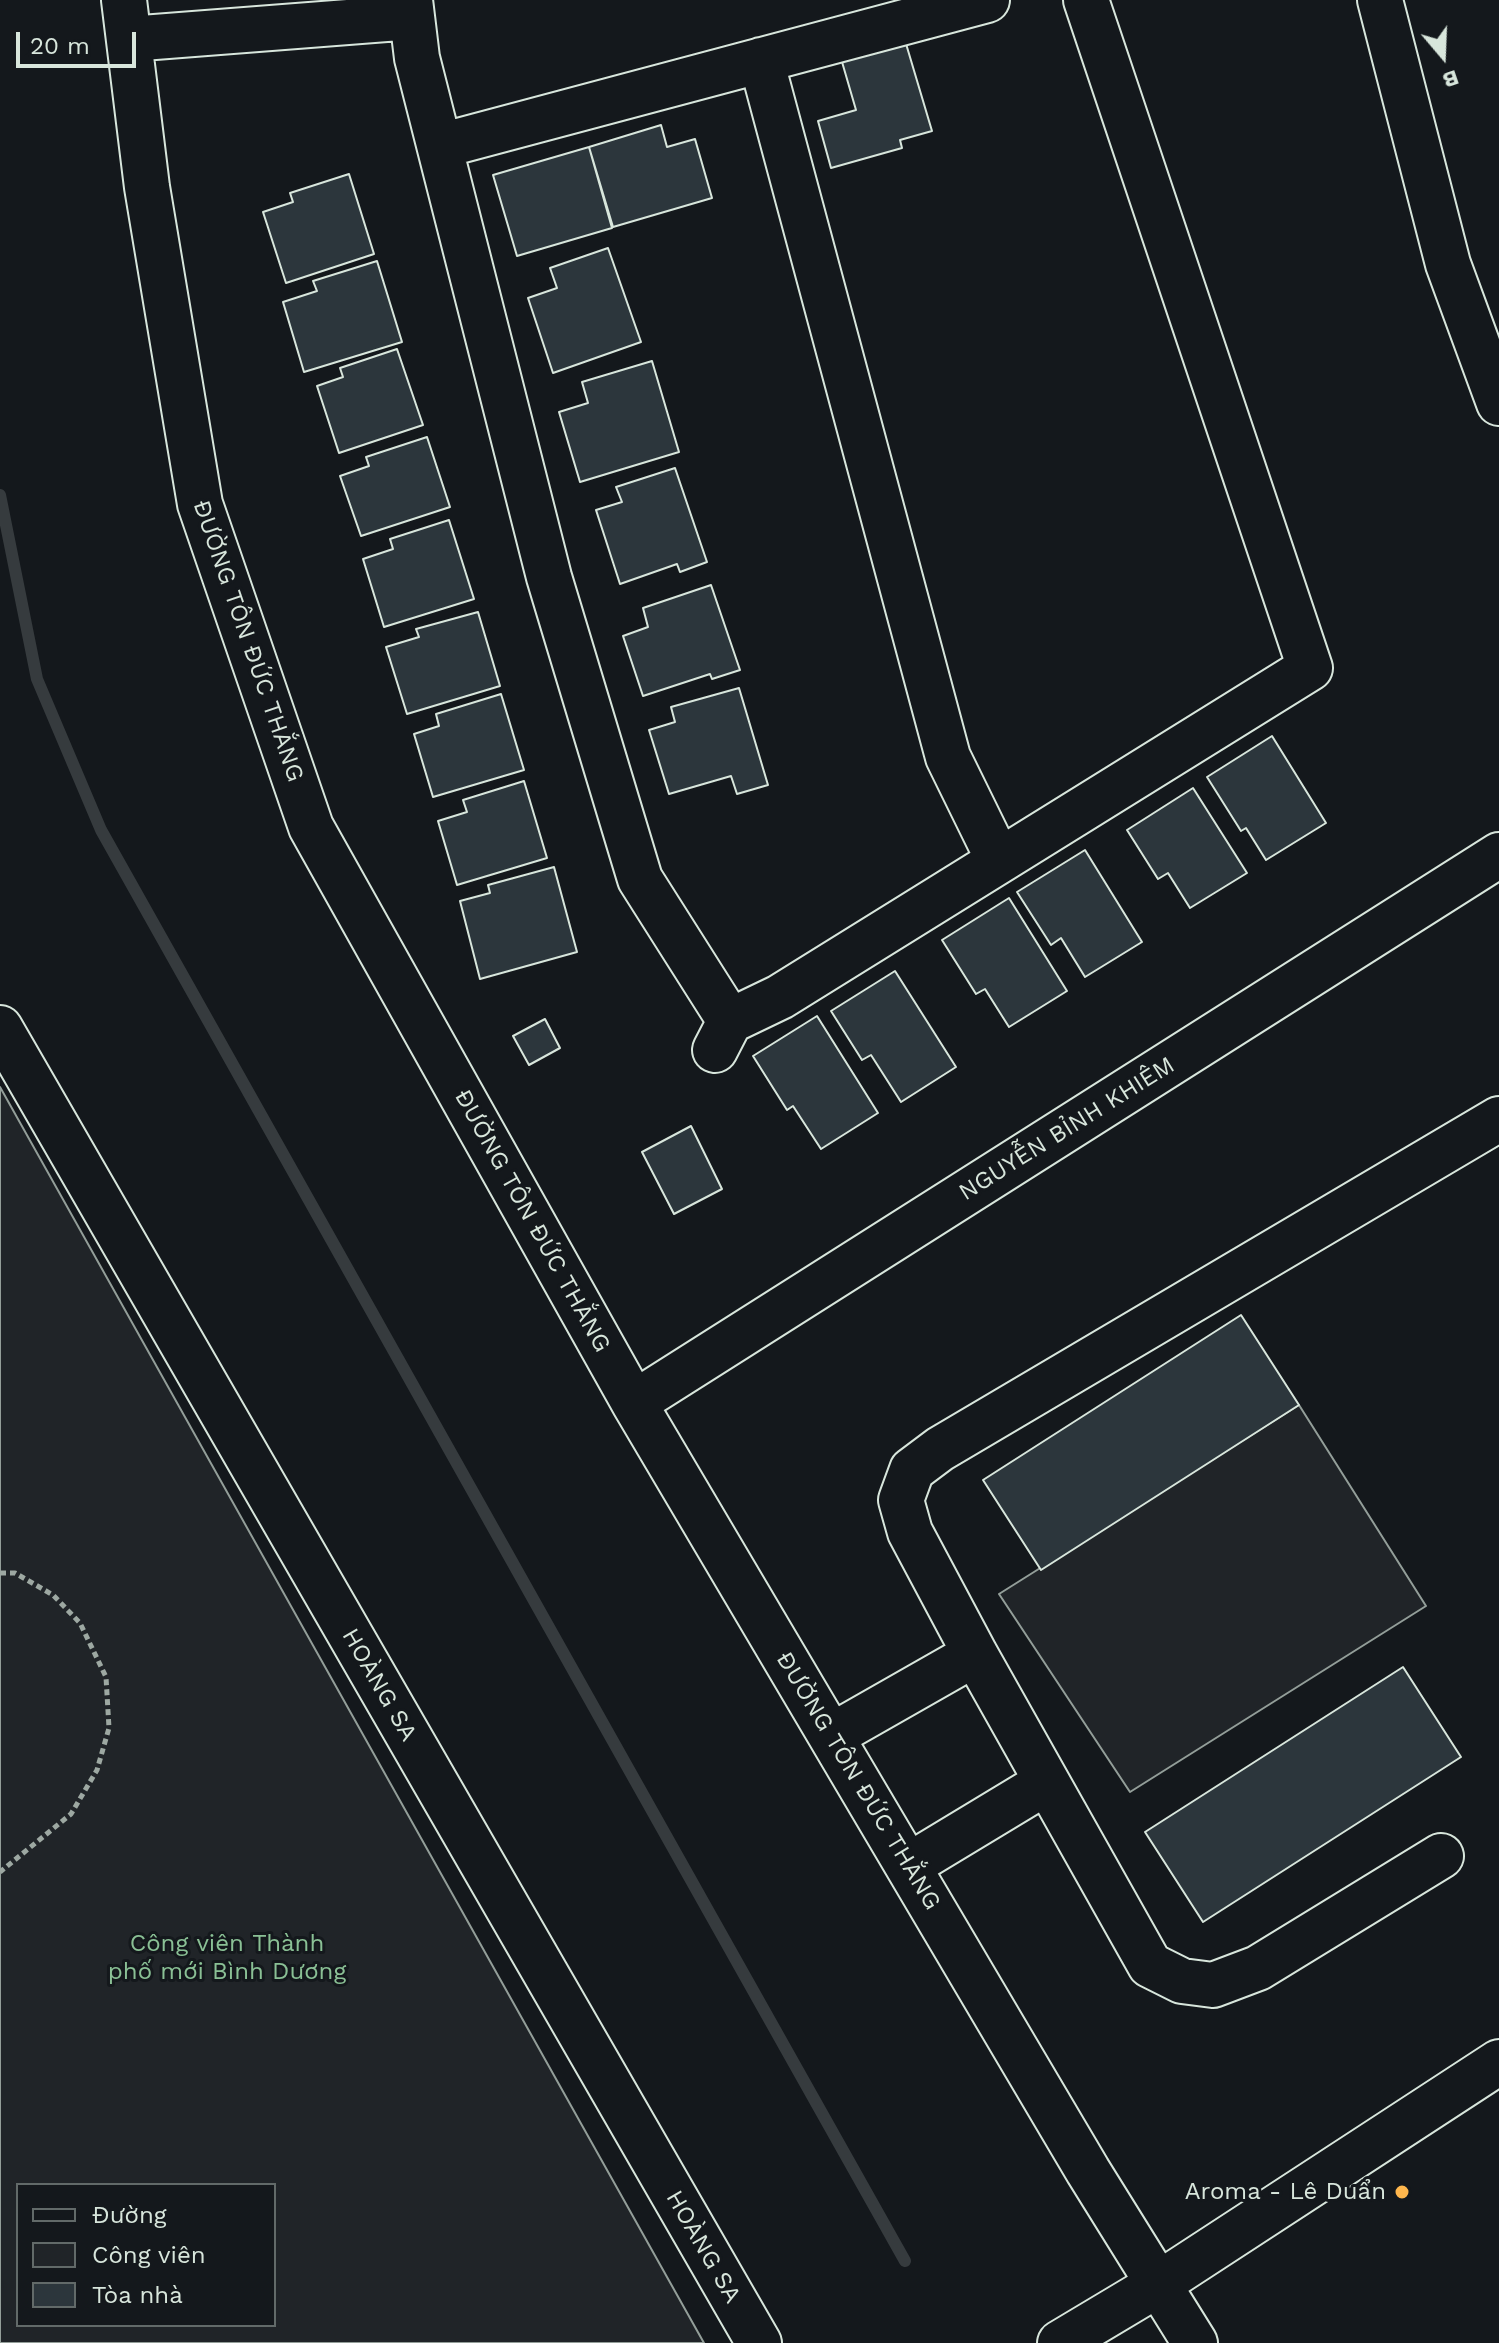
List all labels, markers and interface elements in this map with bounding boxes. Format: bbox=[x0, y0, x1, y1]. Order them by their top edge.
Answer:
scale bar bbox=[20, 16, 140, 66]
north arrow bbox=[1403, 16, 1483, 96]
text: 20 m bbox=[30, 32, 90, 60]
text: B bbox=[1440, 65, 1462, 93]
street label: ĐƯỜNG TÔN ĐỨC THẮNG bbox=[186, 496, 310, 786]
street label: NGUYỄN BỈNH KHIÊM bbox=[954, 1051, 1180, 1207]
street label: ĐƯỜNG TÔN ĐỨC THẮNG bbox=[448, 1085, 616, 1357]
street label: HOÀNG SA bbox=[335, 1624, 423, 1746]
street label: ĐƯỜNG TÔN ĐỨC THẮNG bbox=[769, 1647, 947, 1915]
park label: Công viên Thành phố mới Bình Dương bbox=[108, 1930, 346, 1986]
place label: Aroma - Lê Duẩn bbox=[1185, 2178, 1386, 2206]
legend bbox=[16, 2183, 276, 2327]
marker: Aroma - Lê Duẩn bbox=[1393, 2183, 1411, 2201]
street label: HOÀNG SA bbox=[659, 2186, 747, 2308]
text: Đường bbox=[92, 2201, 167, 2229]
text: Công viên bbox=[92, 2241, 206, 2269]
text: Tòa nhà bbox=[92, 2281, 183, 2309]

